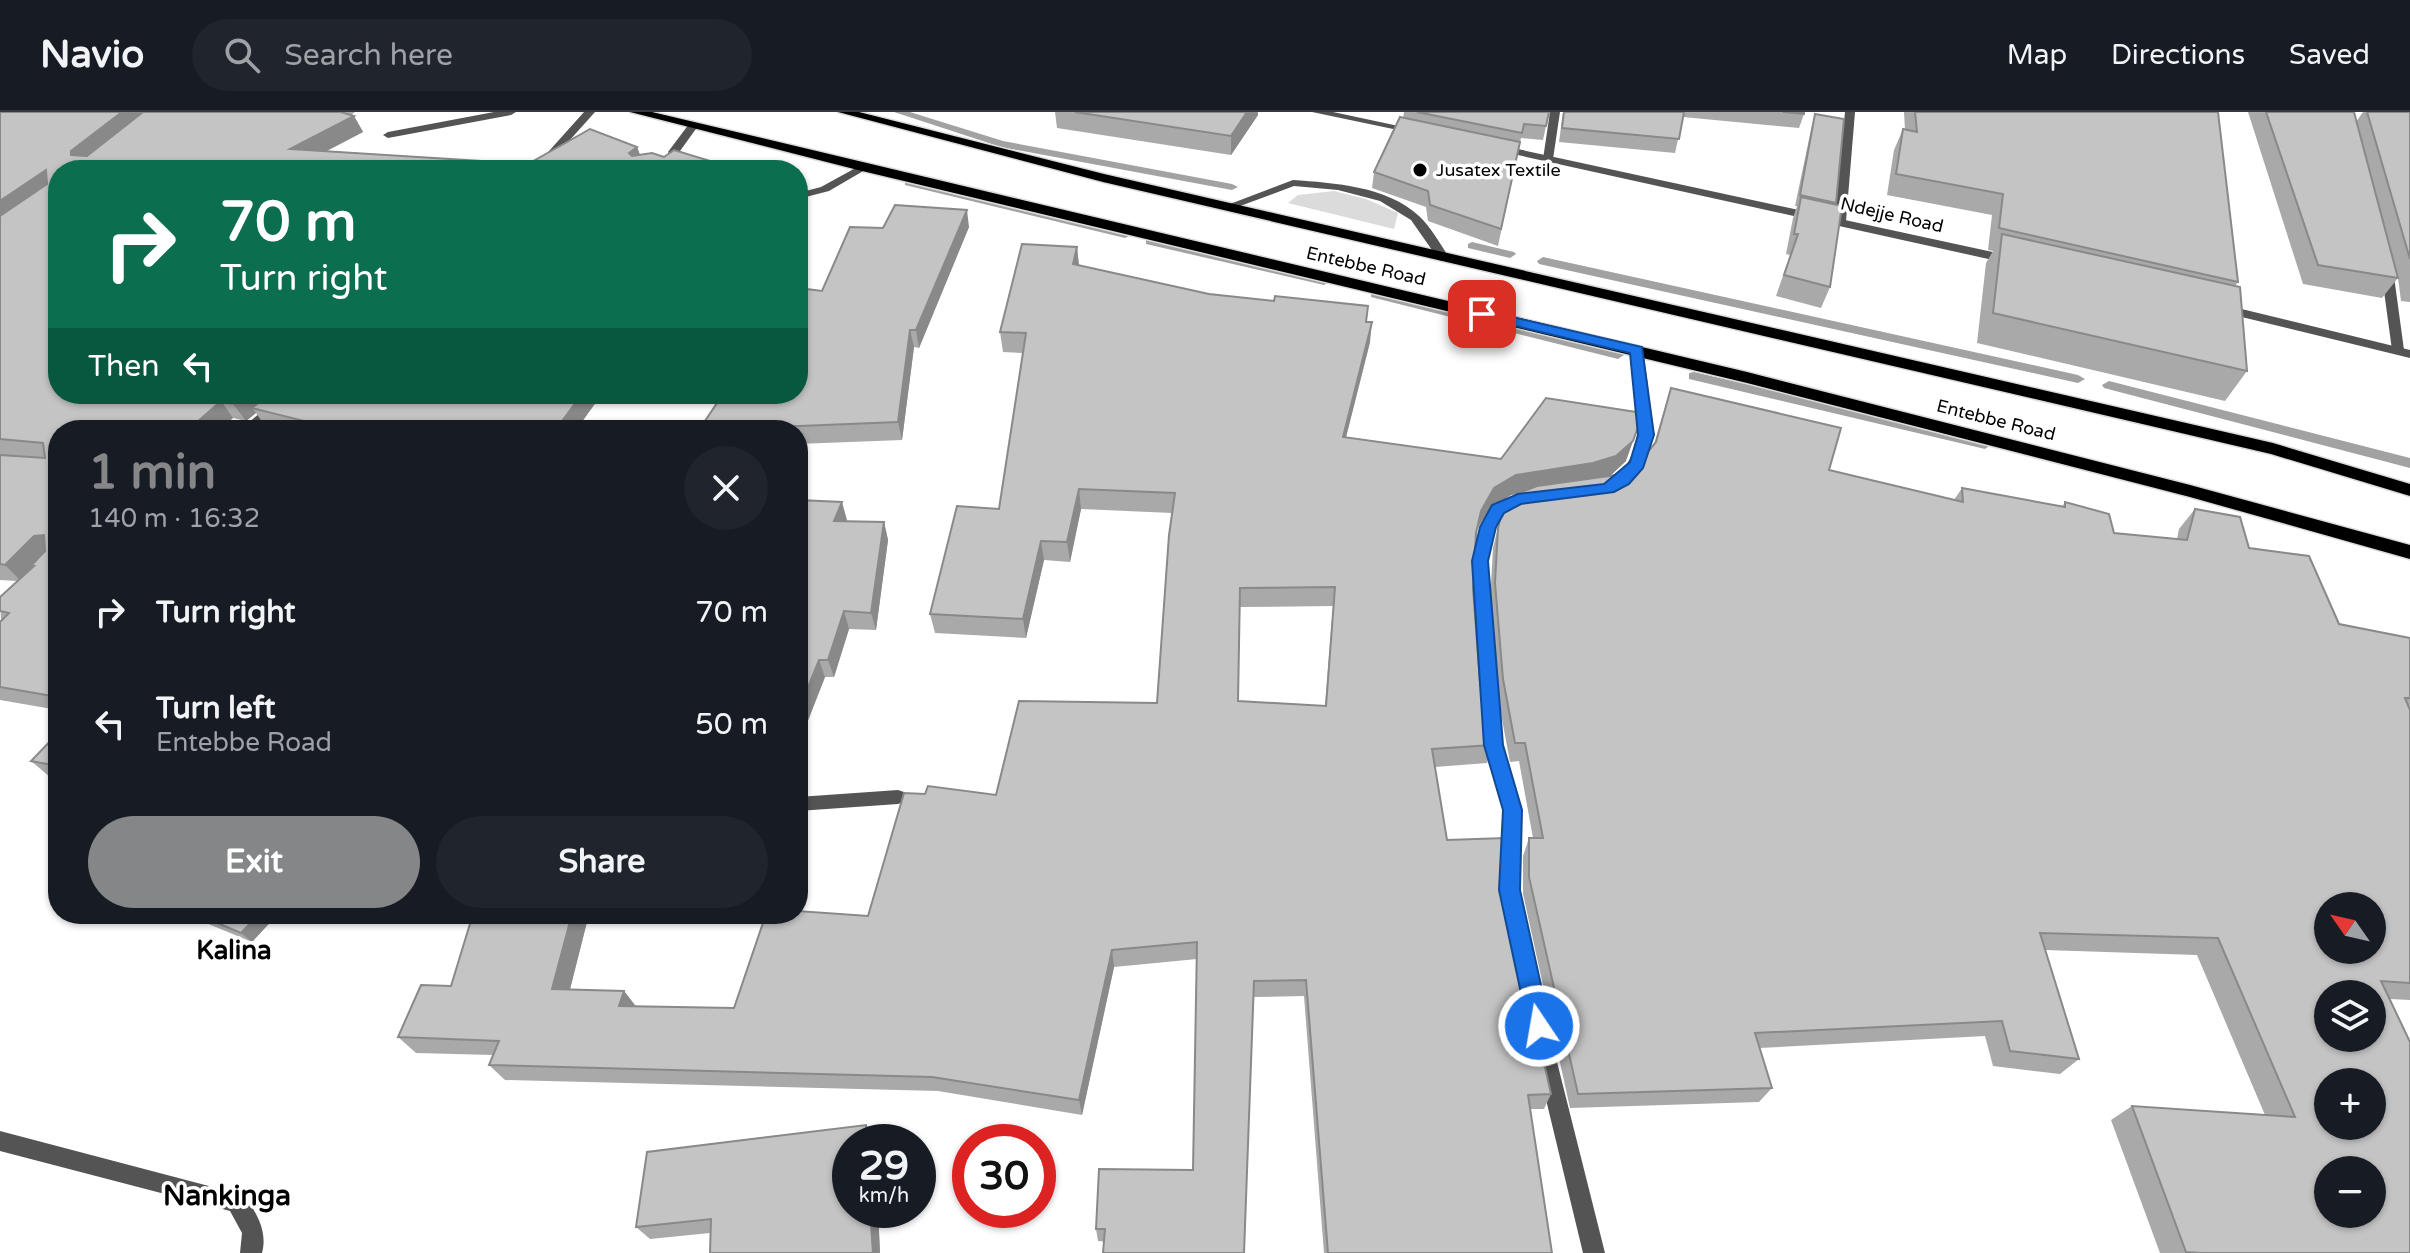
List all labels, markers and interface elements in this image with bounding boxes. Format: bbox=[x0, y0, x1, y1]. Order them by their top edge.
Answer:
search box bbox=[192, 19, 752, 91]
text: Navio bbox=[40, 32, 144, 78]
icon: search bbox=[220, 33, 264, 77]
text: Search here bbox=[284, 37, 453, 74]
text: Map bbox=[2007, 38, 2067, 72]
text: Directions bbox=[2111, 38, 2245, 72]
text: Saved bbox=[2289, 38, 2370, 72]
place label: Jusatex Textile bbox=[1436, 159, 1561, 181]
marker: Jusatex Textile bbox=[1411, 161, 1429, 179]
text: 70 m bbox=[220, 189, 356, 256]
icon: right bbox=[88, 192, 192, 296]
street label: Ndejje Road bbox=[1838, 192, 1946, 238]
street label: Entebbe Road bbox=[1304, 242, 1428, 290]
text: Turn right bbox=[220, 257, 387, 300]
pin bbox=[1448, 280, 1516, 348]
icon: arrive bbox=[1460, 292, 1504, 336]
icon: left bbox=[176, 344, 220, 388]
text: Then bbox=[88, 348, 160, 385]
street label: Entebbe Road bbox=[1934, 395, 2058, 445]
text: 1 min bbox=[88, 444, 216, 502]
button: close bbox=[684, 446, 768, 530]
text: 140 m · 16:32 bbox=[88, 503, 260, 534]
icon: right bbox=[88, 590, 132, 634]
text: Turn right bbox=[156, 594, 296, 631]
text: 70 m bbox=[695, 594, 768, 631]
text: Turn left bbox=[156, 690, 275, 727]
icon: left bbox=[88, 702, 132, 746]
text: 50 m bbox=[695, 706, 768, 743]
text: Entebbe Road bbox=[156, 727, 332, 758]
button: Exit bbox=[88, 816, 420, 908]
button: Share bbox=[436, 816, 768, 908]
north arrow bbox=[2314, 892, 2386, 964]
map controls bbox=[2314, 892, 2386, 1228]
district label: Kalina bbox=[196, 935, 272, 966]
button: layers bbox=[2314, 980, 2386, 1052]
position arrow bbox=[1497, 984, 1581, 1068]
button: + bbox=[2314, 1068, 2386, 1140]
speed limit sign: 30 bbox=[952, 1124, 1056, 1228]
text: 29 bbox=[859, 1142, 909, 1190]
button: − bbox=[2314, 1156, 2386, 1228]
district label: Nankinga bbox=[163, 1179, 291, 1213]
text: km/h bbox=[859, 1184, 909, 1208]

